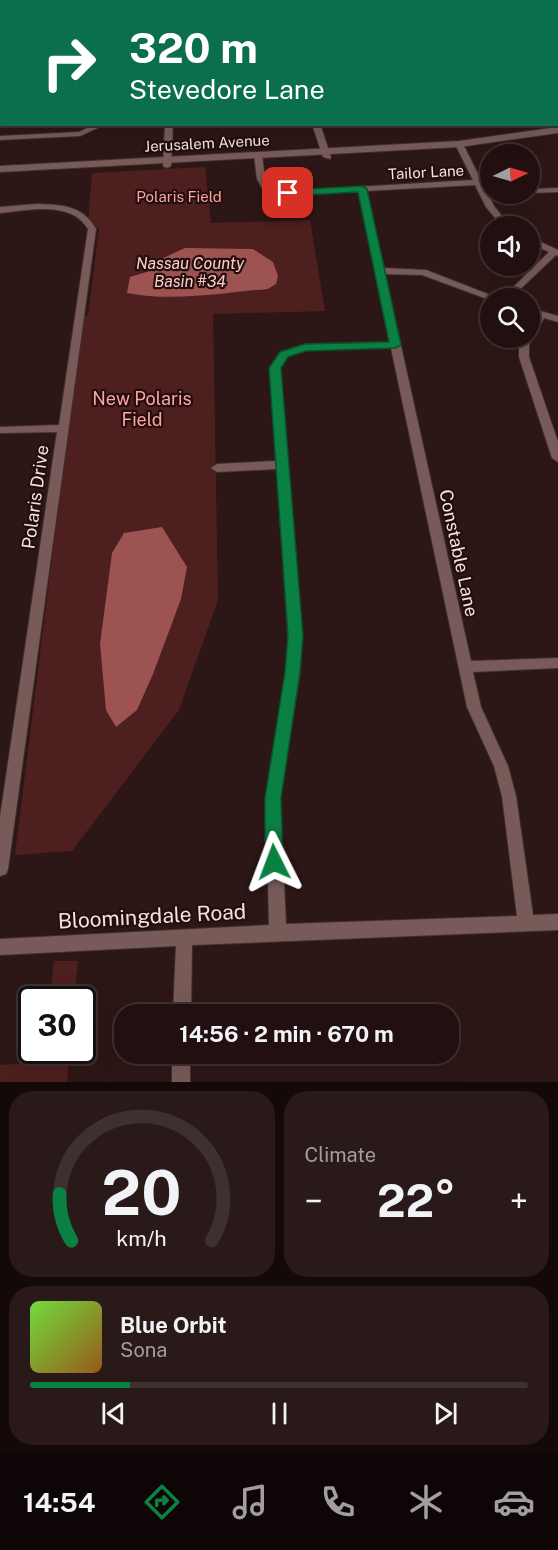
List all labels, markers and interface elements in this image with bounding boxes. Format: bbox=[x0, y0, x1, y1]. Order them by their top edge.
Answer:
text: 320 m bbox=[129, 23, 258, 72]
icon: right bbox=[30, 24, 108, 102]
text: Stevedore Lane bbox=[129, 73, 325, 105]
street label: Jerusalem Avenue bbox=[144, 131, 270, 155]
north arrow bbox=[480, 144, 540, 204]
map controls bbox=[480, 144, 540, 348]
street label: Tailor Lane bbox=[388, 162, 464, 182]
pin bbox=[262, 167, 313, 218]
icon: arrive bbox=[271, 176, 304, 209]
park label: Polaris Field bbox=[136, 188, 222, 205]
button: sound bbox=[480, 216, 540, 276]
water label: Nassau County Basin #34 bbox=[136, 254, 245, 291]
button: search bbox=[480, 288, 540, 348]
park label: New Polaris Field bbox=[92, 388, 192, 430]
street label: Polaris Drive bbox=[17, 444, 53, 550]
street label: Constable Lane bbox=[435, 487, 483, 619]
position arrow bbox=[242, 830, 306, 894]
street label: Bloomingdale Road bbox=[57, 899, 247, 933]
speed limit sign: 30 bbox=[18, 986, 96, 1064]
text: 14:56 · 2 min · 670 m bbox=[179, 1021, 394, 1047]
text: Climate bbox=[305, 1143, 376, 1167]
text: 20 bbox=[102, 1156, 182, 1229]
text: 22° bbox=[377, 1174, 455, 1227]
text: − bbox=[305, 1182, 323, 1220]
text: + bbox=[510, 1182, 528, 1220]
text: km/h bbox=[117, 1226, 167, 1251]
text: Blue Orbit bbox=[120, 1312, 227, 1338]
text: Sona bbox=[120, 1338, 167, 1362]
icon: previous bbox=[97, 1397, 130, 1430]
icon: pause bbox=[263, 1397, 296, 1430]
icon: next bbox=[429, 1397, 462, 1430]
icon: directions bbox=[141, 1481, 183, 1523]
icon: music bbox=[229, 1481, 271, 1523]
icon: phone bbox=[317, 1481, 359, 1523]
icon: climate bbox=[405, 1481, 447, 1523]
icon: car bbox=[493, 1481, 535, 1523]
text: 14:54 bbox=[23, 1486, 95, 1518]

